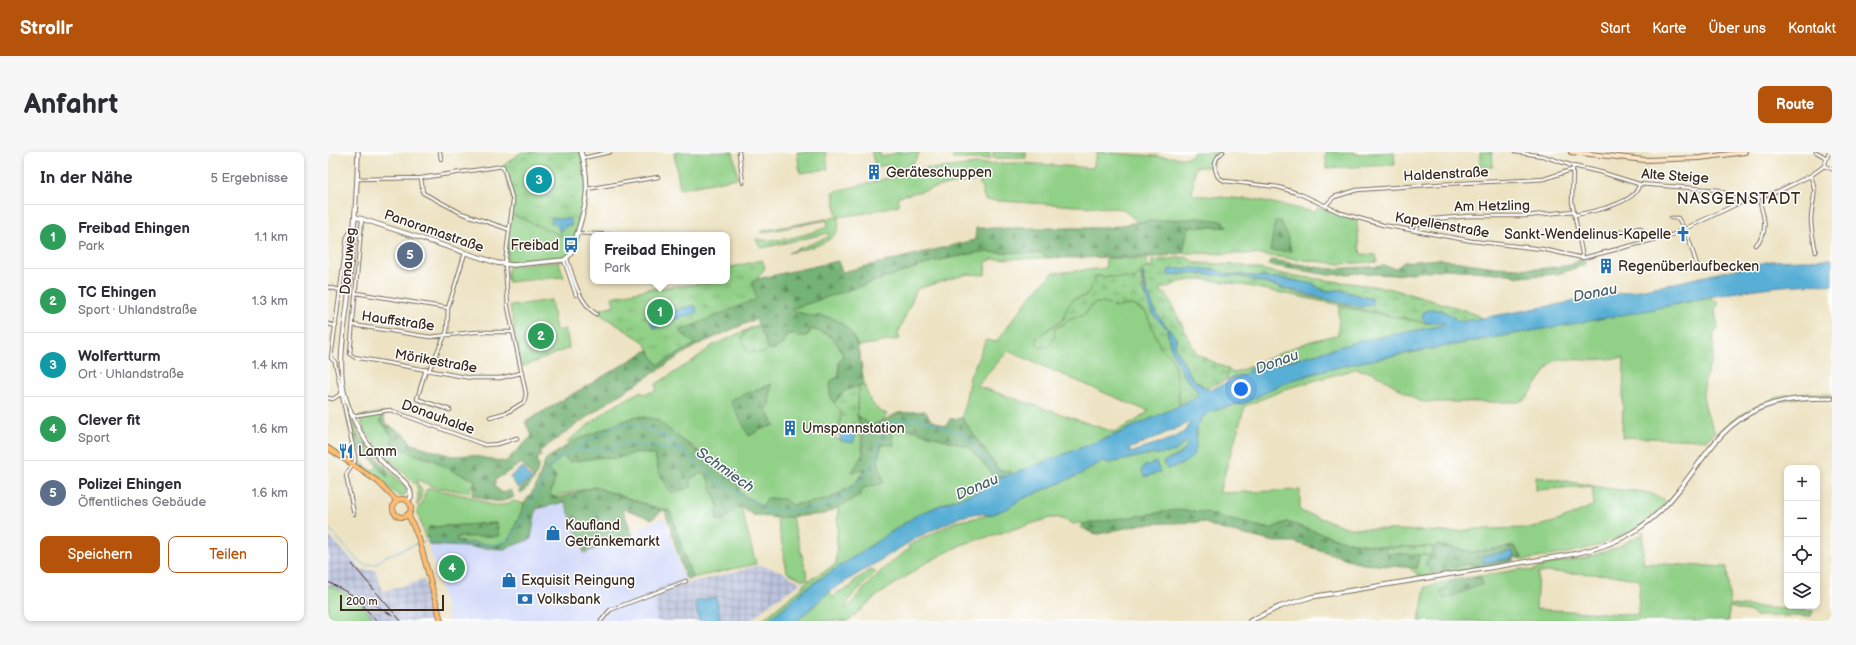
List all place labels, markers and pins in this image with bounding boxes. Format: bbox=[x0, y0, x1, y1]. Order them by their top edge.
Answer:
building icon: Geräteschuppen bbox=[865, 163, 883, 181]
place label: Geräteschuppen bbox=[886, 164, 992, 181]
pin: 3 bbox=[526, 165, 552, 195]
church icon: Sankt-Wendelinus-Kapelle bbox=[1674, 225, 1692, 243]
place label: Sankt-Wendelinus-Kapelle bbox=[1504, 226, 1671, 243]
bus stop icon: Freibad bbox=[562, 236, 580, 254]
place label: Freibad bbox=[510, 237, 559, 254]
pin: 5 bbox=[397, 240, 423, 270]
building icon: Regenüberlaufbecken bbox=[1597, 257, 1615, 275]
place label: Regenüberlaufbecken bbox=[1618, 258, 1759, 275]
pin: 1 bbox=[647, 297, 673, 327]
pin: 2 bbox=[528, 321, 554, 351]
building icon: Umspannstation bbox=[781, 419, 799, 437]
place label: Umspannstation bbox=[802, 420, 905, 437]
restaurant icon: Lamm bbox=[337, 442, 355, 460]
place label: Lamm bbox=[358, 443, 397, 460]
place label: Kaufland Getränkemarkt bbox=[565, 517, 660, 550]
shop icon: Kaufland Getränkemarkt bbox=[544, 524, 562, 542]
pin: 4 bbox=[439, 553, 465, 583]
shop icon: Exquisit Reingung bbox=[500, 571, 518, 589]
place label: Exquisit Reingung bbox=[521, 572, 635, 589]
bank icon: Volksbank bbox=[516, 590, 534, 608]
place label: Volksbank bbox=[537, 591, 600, 608]

